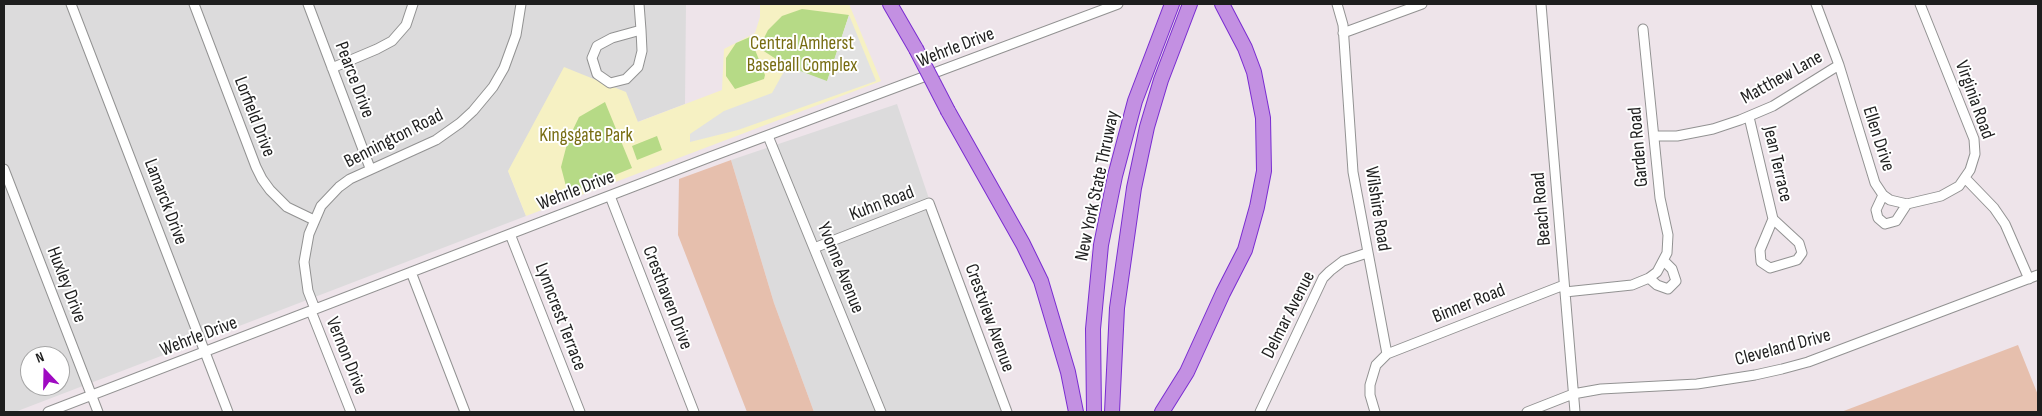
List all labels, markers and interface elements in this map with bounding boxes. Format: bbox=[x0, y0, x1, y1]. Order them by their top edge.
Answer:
street label: Wehrle Drive bbox=[914, 23, 998, 73]
park label: Central Amherst Baseball Complex bbox=[747, 33, 857, 77]
street label: Pearce Drive bbox=[329, 39, 379, 121]
street label: Matthew Lane bbox=[1737, 46, 1827, 110]
street label: Virginia Road bbox=[1949, 58, 1999, 142]
street label: Lorfield Drive bbox=[228, 74, 280, 160]
street label: Bennington Road bbox=[341, 104, 447, 174]
street label: Ellen Drive bbox=[1857, 104, 1899, 174]
street label: Garden Road bbox=[1624, 106, 1654, 188]
street label: New York State Thruway bbox=[1071, 109, 1125, 263]
street label: Jean Terrace bbox=[1757, 124, 1797, 204]
park label: Kingsgate Park bbox=[539, 125, 633, 147]
street label: Lamarck Drive bbox=[138, 156, 192, 248]
street label: Wilshire Road bbox=[1359, 165, 1395, 253]
street label: Wehrle Drive bbox=[534, 166, 618, 216]
street label: Beach Road bbox=[1527, 171, 1557, 247]
street label: Kuhn Road bbox=[847, 181, 917, 227]
street label: Yvonne Avenue bbox=[811, 219, 869, 317]
street label: Cresthaven Drive bbox=[637, 243, 697, 353]
street label: Huxley Drive bbox=[41, 244, 91, 326]
street label: Lynncrest Terrace bbox=[529, 260, 591, 374]
street label: Crestview Avenue bbox=[959, 261, 1019, 375]
street label: Delmar Avenue bbox=[1257, 268, 1321, 362]
street label: Binner Road bbox=[1429, 279, 1509, 329]
street label: Wehrle Drive bbox=[157, 312, 241, 362]
street label: Vernon Drive bbox=[320, 314, 372, 398]
street label: Cleveland Drive bbox=[1733, 324, 1833, 372]
north arrow bbox=[20, 346, 70, 396]
text: N bbox=[33, 348, 46, 367]

